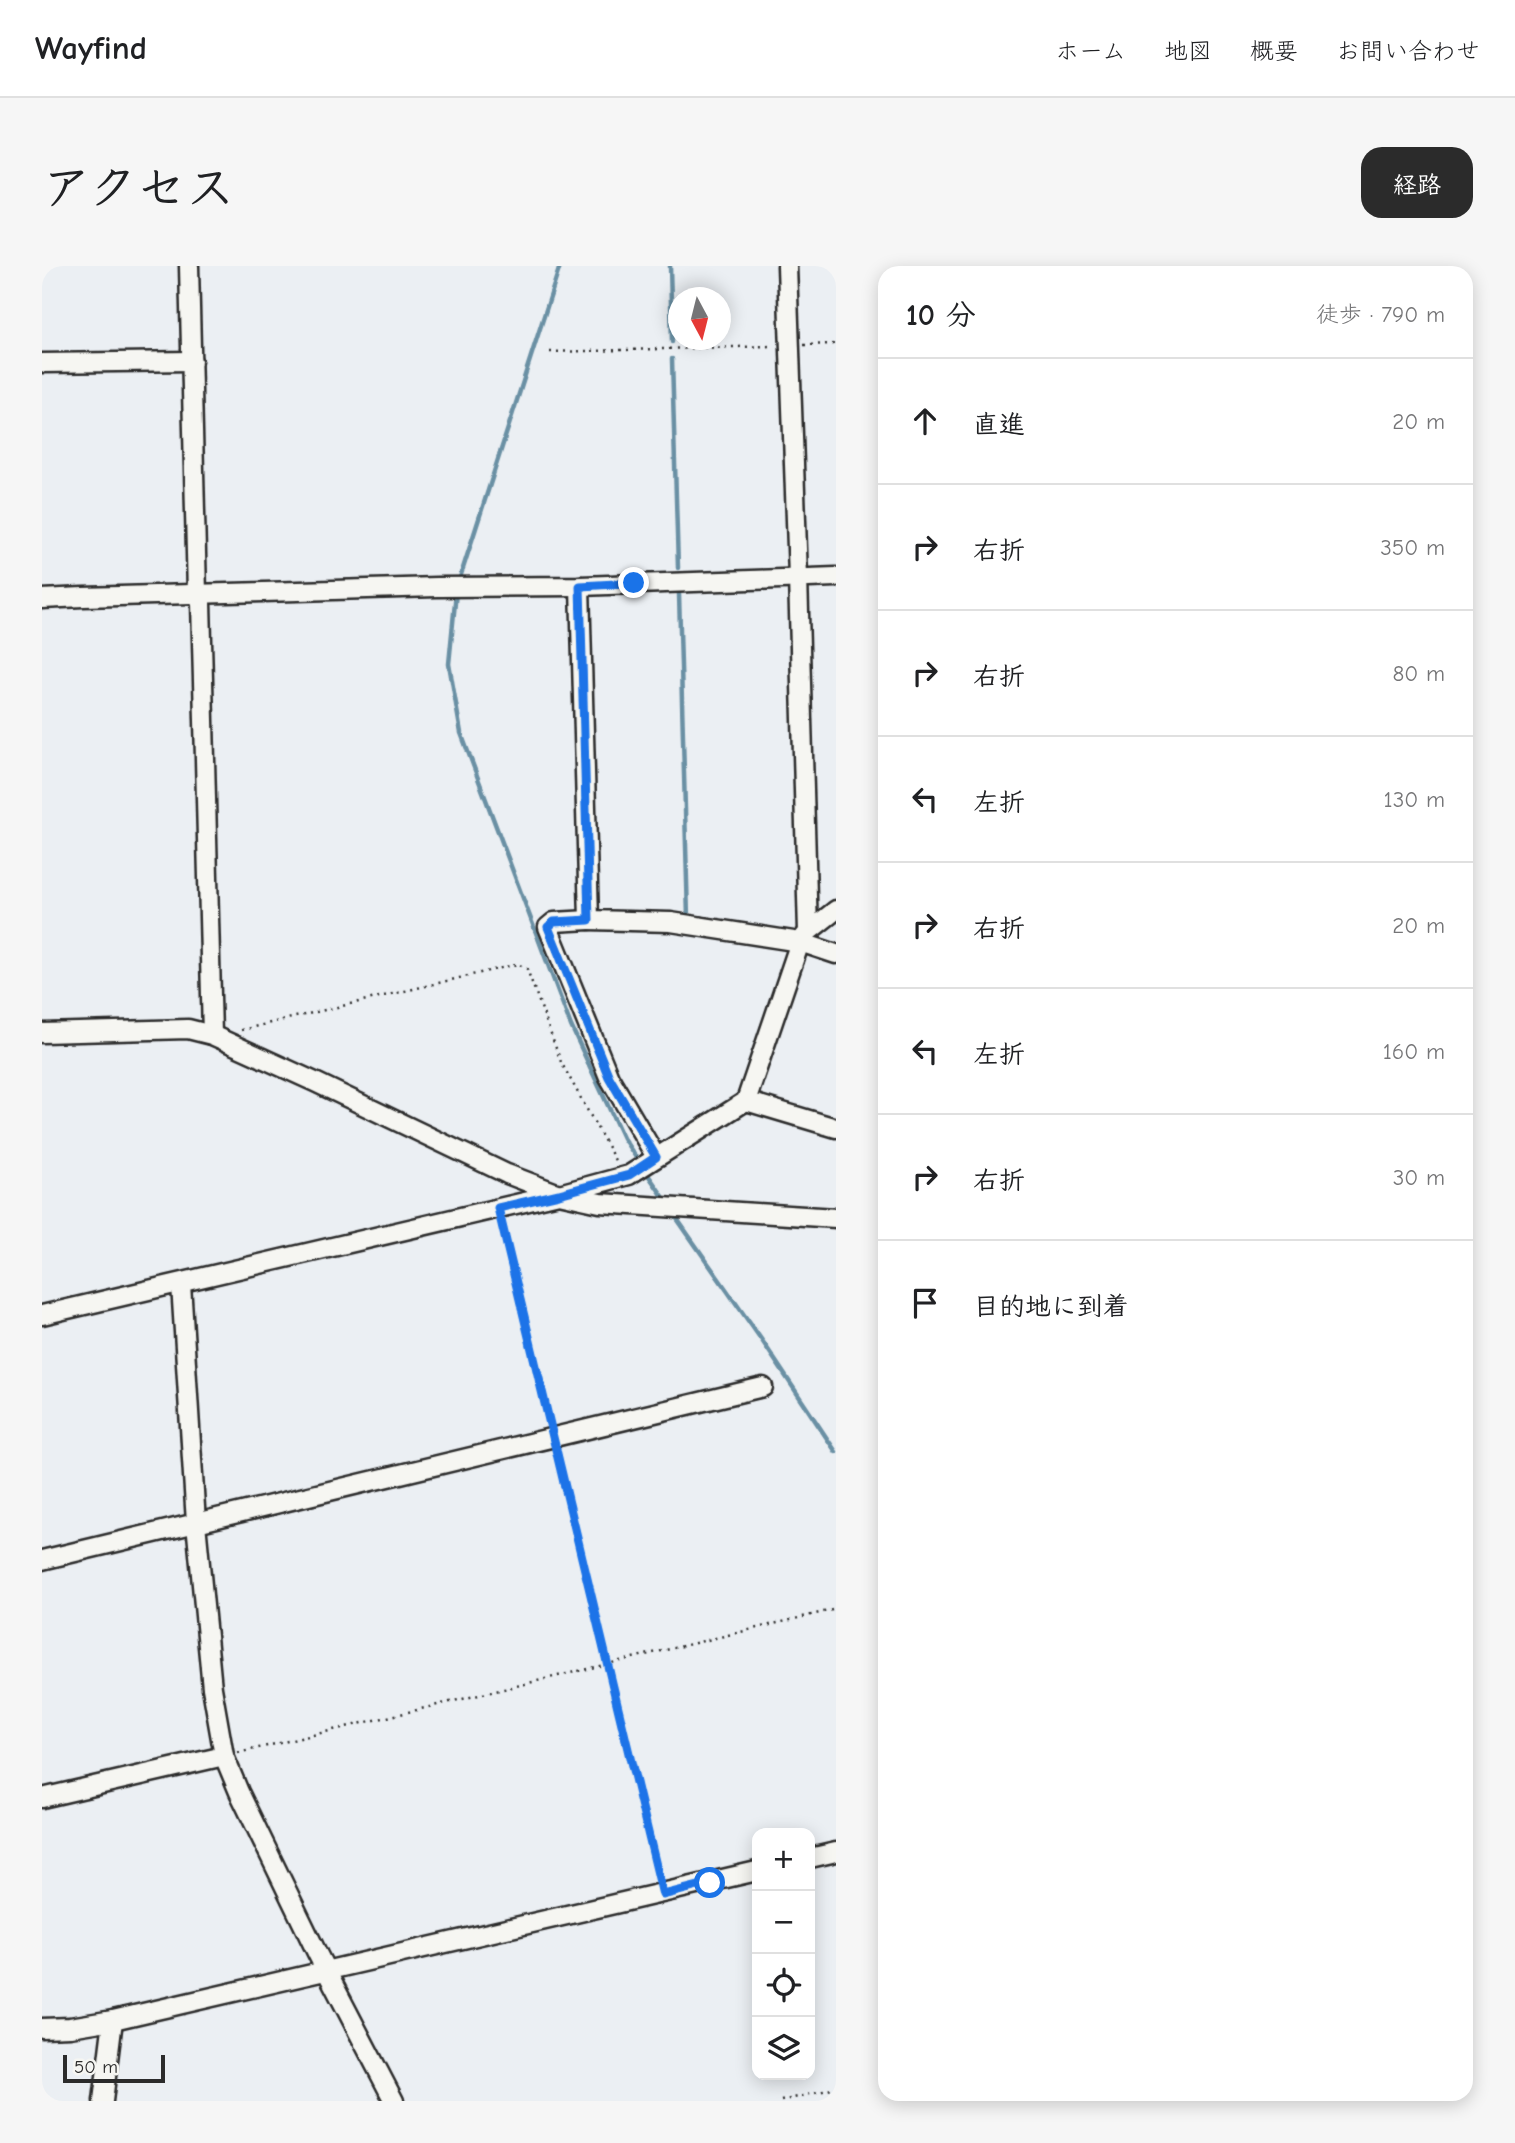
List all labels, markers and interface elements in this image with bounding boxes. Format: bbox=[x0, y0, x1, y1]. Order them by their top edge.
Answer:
text: Wayfind bbox=[35, 29, 147, 67]
text: ホーム bbox=[1055, 37, 1126, 65]
text: 地図 bbox=[1164, 37, 1212, 65]
text: 概要 bbox=[1250, 37, 1298, 65]
text: お問い合わせ bbox=[1336, 37, 1480, 65]
button: 経路 bbox=[1361, 147, 1473, 218]
text: アクセス bbox=[42, 160, 235, 216]
north arrow bbox=[668, 287, 731, 350]
text: 10 分 bbox=[906, 298, 976, 333]
text: 徒歩 · 790 m bbox=[1316, 301, 1445, 328]
icon: ahead bbox=[906, 402, 944, 440]
text: 20 m bbox=[1392, 408, 1445, 435]
text: 直進 bbox=[973, 410, 1025, 440]
icon: right bbox=[906, 528, 944, 566]
text: 350 m bbox=[1380, 534, 1445, 561]
text: 右折 bbox=[973, 536, 1025, 566]
route end bbox=[618, 567, 649, 598]
icon: right bbox=[906, 654, 944, 692]
text: 80 m bbox=[1392, 660, 1445, 687]
text: 右折 bbox=[973, 662, 1025, 692]
icon: left bbox=[906, 780, 944, 818]
text: 130 m bbox=[1384, 786, 1445, 813]
text: 左折 bbox=[973, 788, 1025, 818]
icon: right bbox=[906, 906, 944, 944]
text: 20 m bbox=[1392, 912, 1445, 939]
text: 右折 bbox=[973, 914, 1025, 944]
icon: left bbox=[906, 1032, 944, 1070]
text: 160 m bbox=[1383, 1038, 1445, 1065]
text: 左折 bbox=[973, 1040, 1025, 1070]
icon: right bbox=[906, 1158, 944, 1196]
text: 30 m bbox=[1393, 1164, 1445, 1191]
text: 右折 bbox=[973, 1166, 1025, 1196]
icon: arrive bbox=[906, 1284, 944, 1322]
text: 目的地に到着 bbox=[973, 1292, 1129, 1322]
map controls bbox=[752, 1828, 815, 2080]
button: + bbox=[752, 1828, 815, 1891]
route start bbox=[694, 1867, 725, 1898]
button: − bbox=[752, 1891, 815, 1954]
button: locate bbox=[752, 1954, 815, 2017]
button: layers bbox=[752, 2017, 815, 2080]
scale bar bbox=[63, 2052, 164, 2084]
text: 50 m bbox=[74, 2056, 118, 2078]

